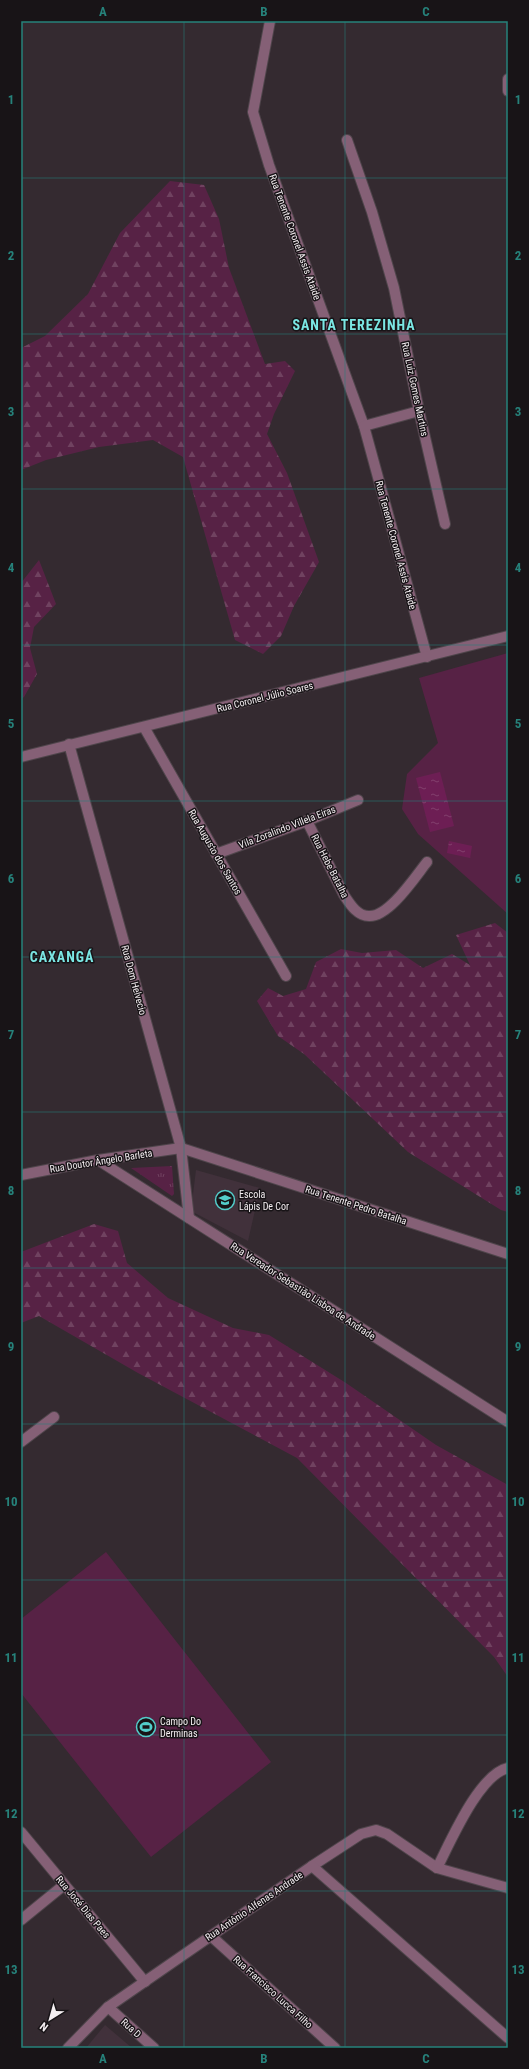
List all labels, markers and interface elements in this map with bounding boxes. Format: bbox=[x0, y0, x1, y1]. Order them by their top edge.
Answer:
text: A bbox=[99, 4, 107, 19]
text: B bbox=[260, 4, 268, 19]
text: C bbox=[422, 4, 430, 19]
text: 1 bbox=[8, 92, 14, 107]
text: 1 bbox=[515, 92, 521, 107]
street label: Rua Tenente Coronel Assis Ataide bbox=[267, 173, 323, 302]
text: 2 bbox=[8, 248, 15, 263]
text: 2 bbox=[515, 248, 522, 263]
district label: SANTA TEREZINHA bbox=[292, 317, 416, 333]
street label: Rua Luiz Gomes Martins bbox=[400, 341, 430, 437]
text: 3 bbox=[8, 404, 14, 419]
text: 3 bbox=[515, 404, 521, 419]
street label: Rua Tenente Coronel Assis Ataide bbox=[373, 479, 419, 611]
text: 4 bbox=[8, 560, 15, 575]
text: 4 bbox=[515, 560, 522, 575]
street label: Rua Coronel Júlio Soares bbox=[216, 680, 315, 714]
text: 5 bbox=[8, 716, 15, 731]
text: 5 bbox=[515, 716, 522, 731]
street label: Vila Zoralindo Villela Eiras bbox=[237, 803, 337, 851]
street label: Rua Augusto dos Santos bbox=[186, 808, 244, 897]
street label: Rua Hebe Batalha bbox=[309, 832, 351, 900]
text: 6 bbox=[8, 871, 15, 886]
text: 6 bbox=[515, 871, 522, 886]
street label: Rua Dom Helvecio bbox=[119, 944, 149, 1016]
district label: CAXANGÁ bbox=[30, 948, 94, 965]
text: 7 bbox=[8, 1027, 15, 1042]
text: 7 bbox=[515, 1027, 522, 1042]
street label: Rua Doutor Ângelo Barleta bbox=[49, 1146, 153, 1175]
text: 8 bbox=[8, 1183, 14, 1198]
street label: Rua Tenente Pedro Batalha bbox=[304, 1183, 408, 1227]
text: 8 bbox=[515, 1183, 521, 1198]
school or university icon: Escola Lápis De Cor bbox=[214, 1189, 236, 1211]
place label: Escola Lápis De Cor bbox=[239, 1189, 289, 1212]
street label: Rua Vereador Sebastião Lisboa de Andrade bbox=[229, 1240, 378, 1342]
text: 9 bbox=[8, 1339, 14, 1354]
text: 9 bbox=[515, 1339, 521, 1354]
text: 10 bbox=[4, 1494, 18, 1509]
text: 10 bbox=[511, 1494, 525, 1509]
text: 11 bbox=[4, 1650, 18, 1665]
text: 11 bbox=[511, 1650, 525, 1665]
sports icon: Campo Do Derminas bbox=[135, 1716, 157, 1738]
place label: Campo Do Derminas bbox=[160, 1716, 201, 1739]
text: 12 bbox=[4, 1806, 18, 1821]
text: 12 bbox=[511, 1806, 525, 1821]
street label: Rua Antônio Alfenas Andrade bbox=[203, 1869, 305, 1943]
street label: Rua José Dias Paes bbox=[54, 1874, 112, 1941]
street label: Rua Francisco Lucca Filho bbox=[231, 1954, 315, 2030]
text: 13 bbox=[4, 1962, 18, 1977]
text: 13 bbox=[511, 1962, 525, 1977]
north arrow bbox=[30, 1999, 70, 2039]
street label: Rua D bbox=[119, 2016, 143, 2040]
text: N bbox=[37, 2019, 51, 2034]
text: A bbox=[99, 2051, 107, 2066]
text: B bbox=[260, 2051, 268, 2066]
text: C bbox=[422, 2051, 430, 2066]

